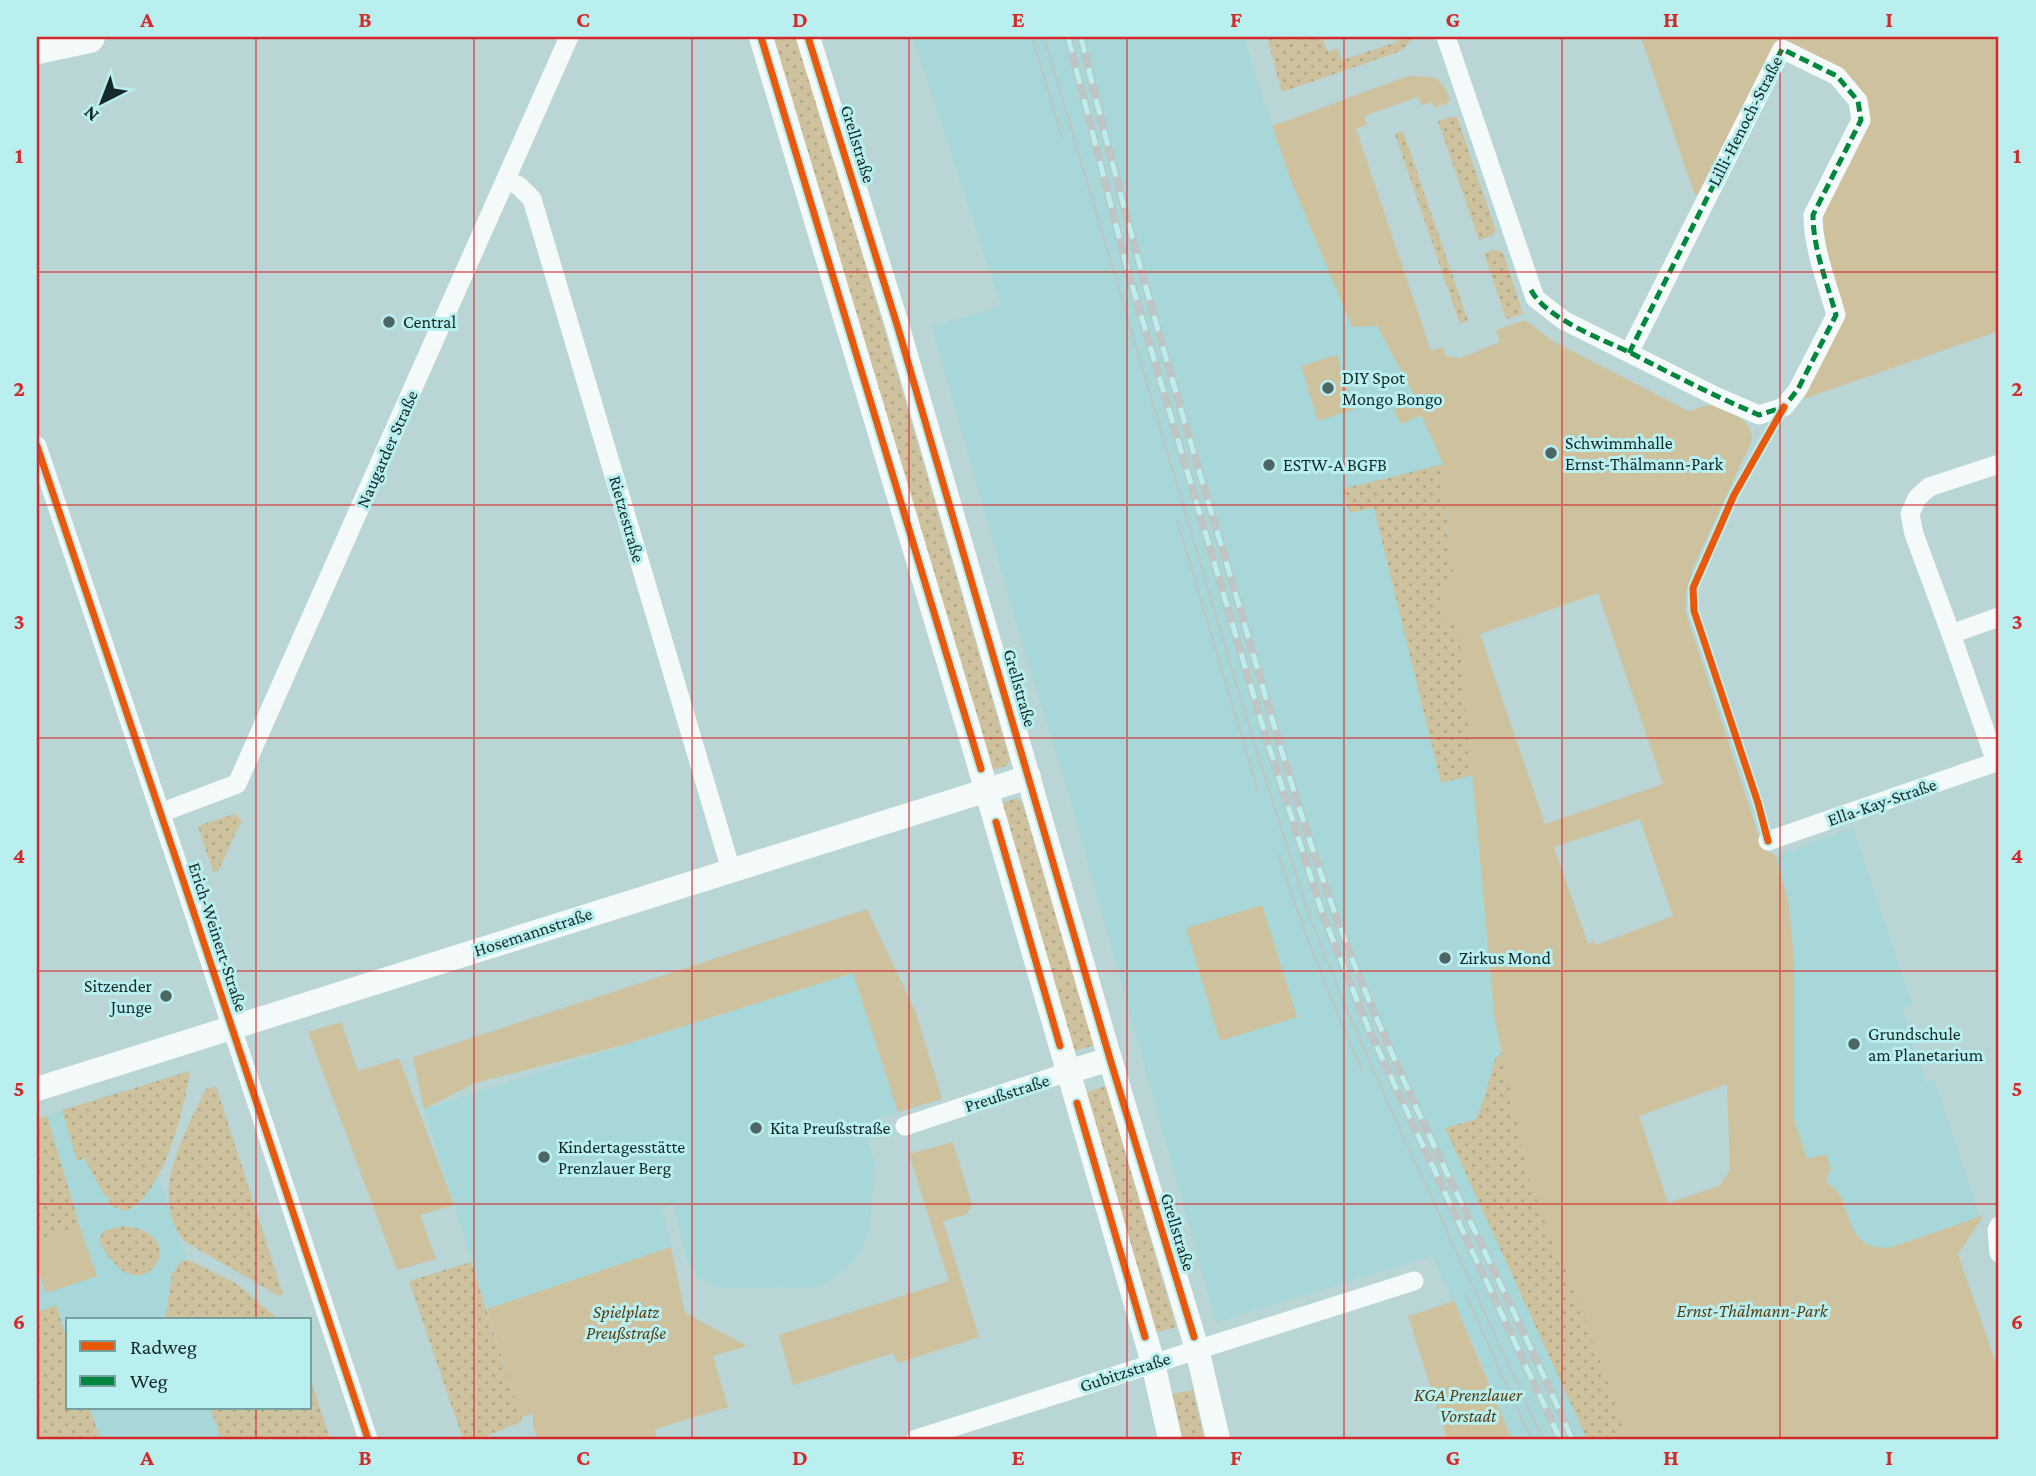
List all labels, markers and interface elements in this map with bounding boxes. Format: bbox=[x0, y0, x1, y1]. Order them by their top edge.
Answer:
text: A bbox=[139, 6, 154, 32]
text: B bbox=[358, 6, 372, 32]
text: C bbox=[576, 6, 590, 32]
text: D bbox=[792, 6, 808, 32]
text: E bbox=[1011, 6, 1025, 32]
text: F bbox=[1230, 6, 1242, 32]
text: G bbox=[1446, 6, 1461, 32]
text: H bbox=[1663, 6, 1679, 32]
text: I bbox=[1885, 6, 1893, 32]
street label: Lilli-Henoch-Straße bbox=[1704, 53, 1786, 189]
north arrow bbox=[66, 66, 136, 136]
text: N bbox=[79, 102, 103, 126]
street label: Grellstraße bbox=[837, 103, 879, 185]
text: 1 bbox=[15, 142, 24, 168]
text: 1 bbox=[2013, 142, 2022, 168]
place label: Central bbox=[403, 312, 456, 332]
marker: Central bbox=[381, 314, 397, 330]
place label: DIY Spot Mongo Bongo bbox=[1342, 368, 1443, 409]
text: 2 bbox=[13, 375, 25, 401]
text: 2 bbox=[2011, 375, 2023, 401]
marker: DIY Spot Mongo Bongo bbox=[1320, 380, 1336, 396]
street label: Naugarder Straße bbox=[352, 387, 422, 511]
place label: Schwimmhalle Ernst-Thälmann-Park bbox=[1565, 433, 1724, 474]
marker: Schwimmhalle Ernst-Thälmann-Park bbox=[1543, 445, 1559, 461]
place label: ESTW-A BGFB bbox=[1283, 455, 1387, 475]
marker: ESTW-A BGFB bbox=[1261, 457, 1277, 473]
street label: Rietzestraße bbox=[605, 473, 649, 565]
text: 3 bbox=[13, 608, 25, 634]
text: 3 bbox=[2011, 608, 2023, 634]
street label: Grellstraße bbox=[999, 647, 1041, 729]
street label: Ella-Kay-Straße bbox=[1825, 774, 1939, 830]
text: 4 bbox=[13, 842, 25, 868]
text: 4 bbox=[2011, 842, 2023, 868]
street label: Erich-Weinert-Straße bbox=[184, 860, 252, 1014]
street label: Hosemannstraße bbox=[471, 903, 595, 961]
place label: Zirkus Mond bbox=[1459, 948, 1551, 968]
marker: Zirkus Mond bbox=[1437, 950, 1453, 966]
place label: Sitzender Junge bbox=[84, 976, 153, 1017]
marker: Sitzender Junge bbox=[158, 988, 174, 1004]
place label: Grundschule am Planetarium bbox=[1868, 1024, 1984, 1065]
marker: Grundschule am Planetarium bbox=[1846, 1036, 1862, 1052]
street label: Preußstraße bbox=[962, 1070, 1052, 1116]
text: 5 bbox=[13, 1075, 25, 1101]
text: 5 bbox=[2011, 1075, 2023, 1101]
place label: Kita Preußstraße bbox=[770, 1118, 891, 1138]
marker: Kita Preußstraße bbox=[748, 1120, 764, 1136]
place label: Kindertagesstätte Prenzlauer Berg bbox=[558, 1137, 685, 1178]
marker: Kindertagesstätte Prenzlauer Berg bbox=[536, 1149, 552, 1165]
street label: Grellstraße bbox=[1157, 1191, 1199, 1273]
park label: Ernst-Thälmann-Park bbox=[1677, 1301, 1829, 1321]
park label: Spielplatz Preußstraße bbox=[586, 1302, 666, 1343]
text: 6 bbox=[13, 1308, 25, 1334]
text: 6 bbox=[2011, 1308, 2023, 1334]
legend bbox=[66, 1318, 312, 1410]
text: Radweg bbox=[130, 1335, 197, 1359]
street label: Gubitzstraße bbox=[1077, 1348, 1173, 1396]
text: Weg bbox=[130, 1369, 168, 1393]
park label: KGA Prenzlauer Vorstadt bbox=[1414, 1385, 1523, 1426]
text: A bbox=[139, 1444, 154, 1470]
text: B bbox=[358, 1444, 372, 1470]
text: C bbox=[576, 1444, 590, 1470]
text: D bbox=[792, 1444, 808, 1470]
text: E bbox=[1011, 1444, 1025, 1470]
text: F bbox=[1230, 1444, 1242, 1470]
text: G bbox=[1446, 1444, 1461, 1470]
text: H bbox=[1663, 1444, 1679, 1470]
text: I bbox=[1885, 1444, 1893, 1470]

